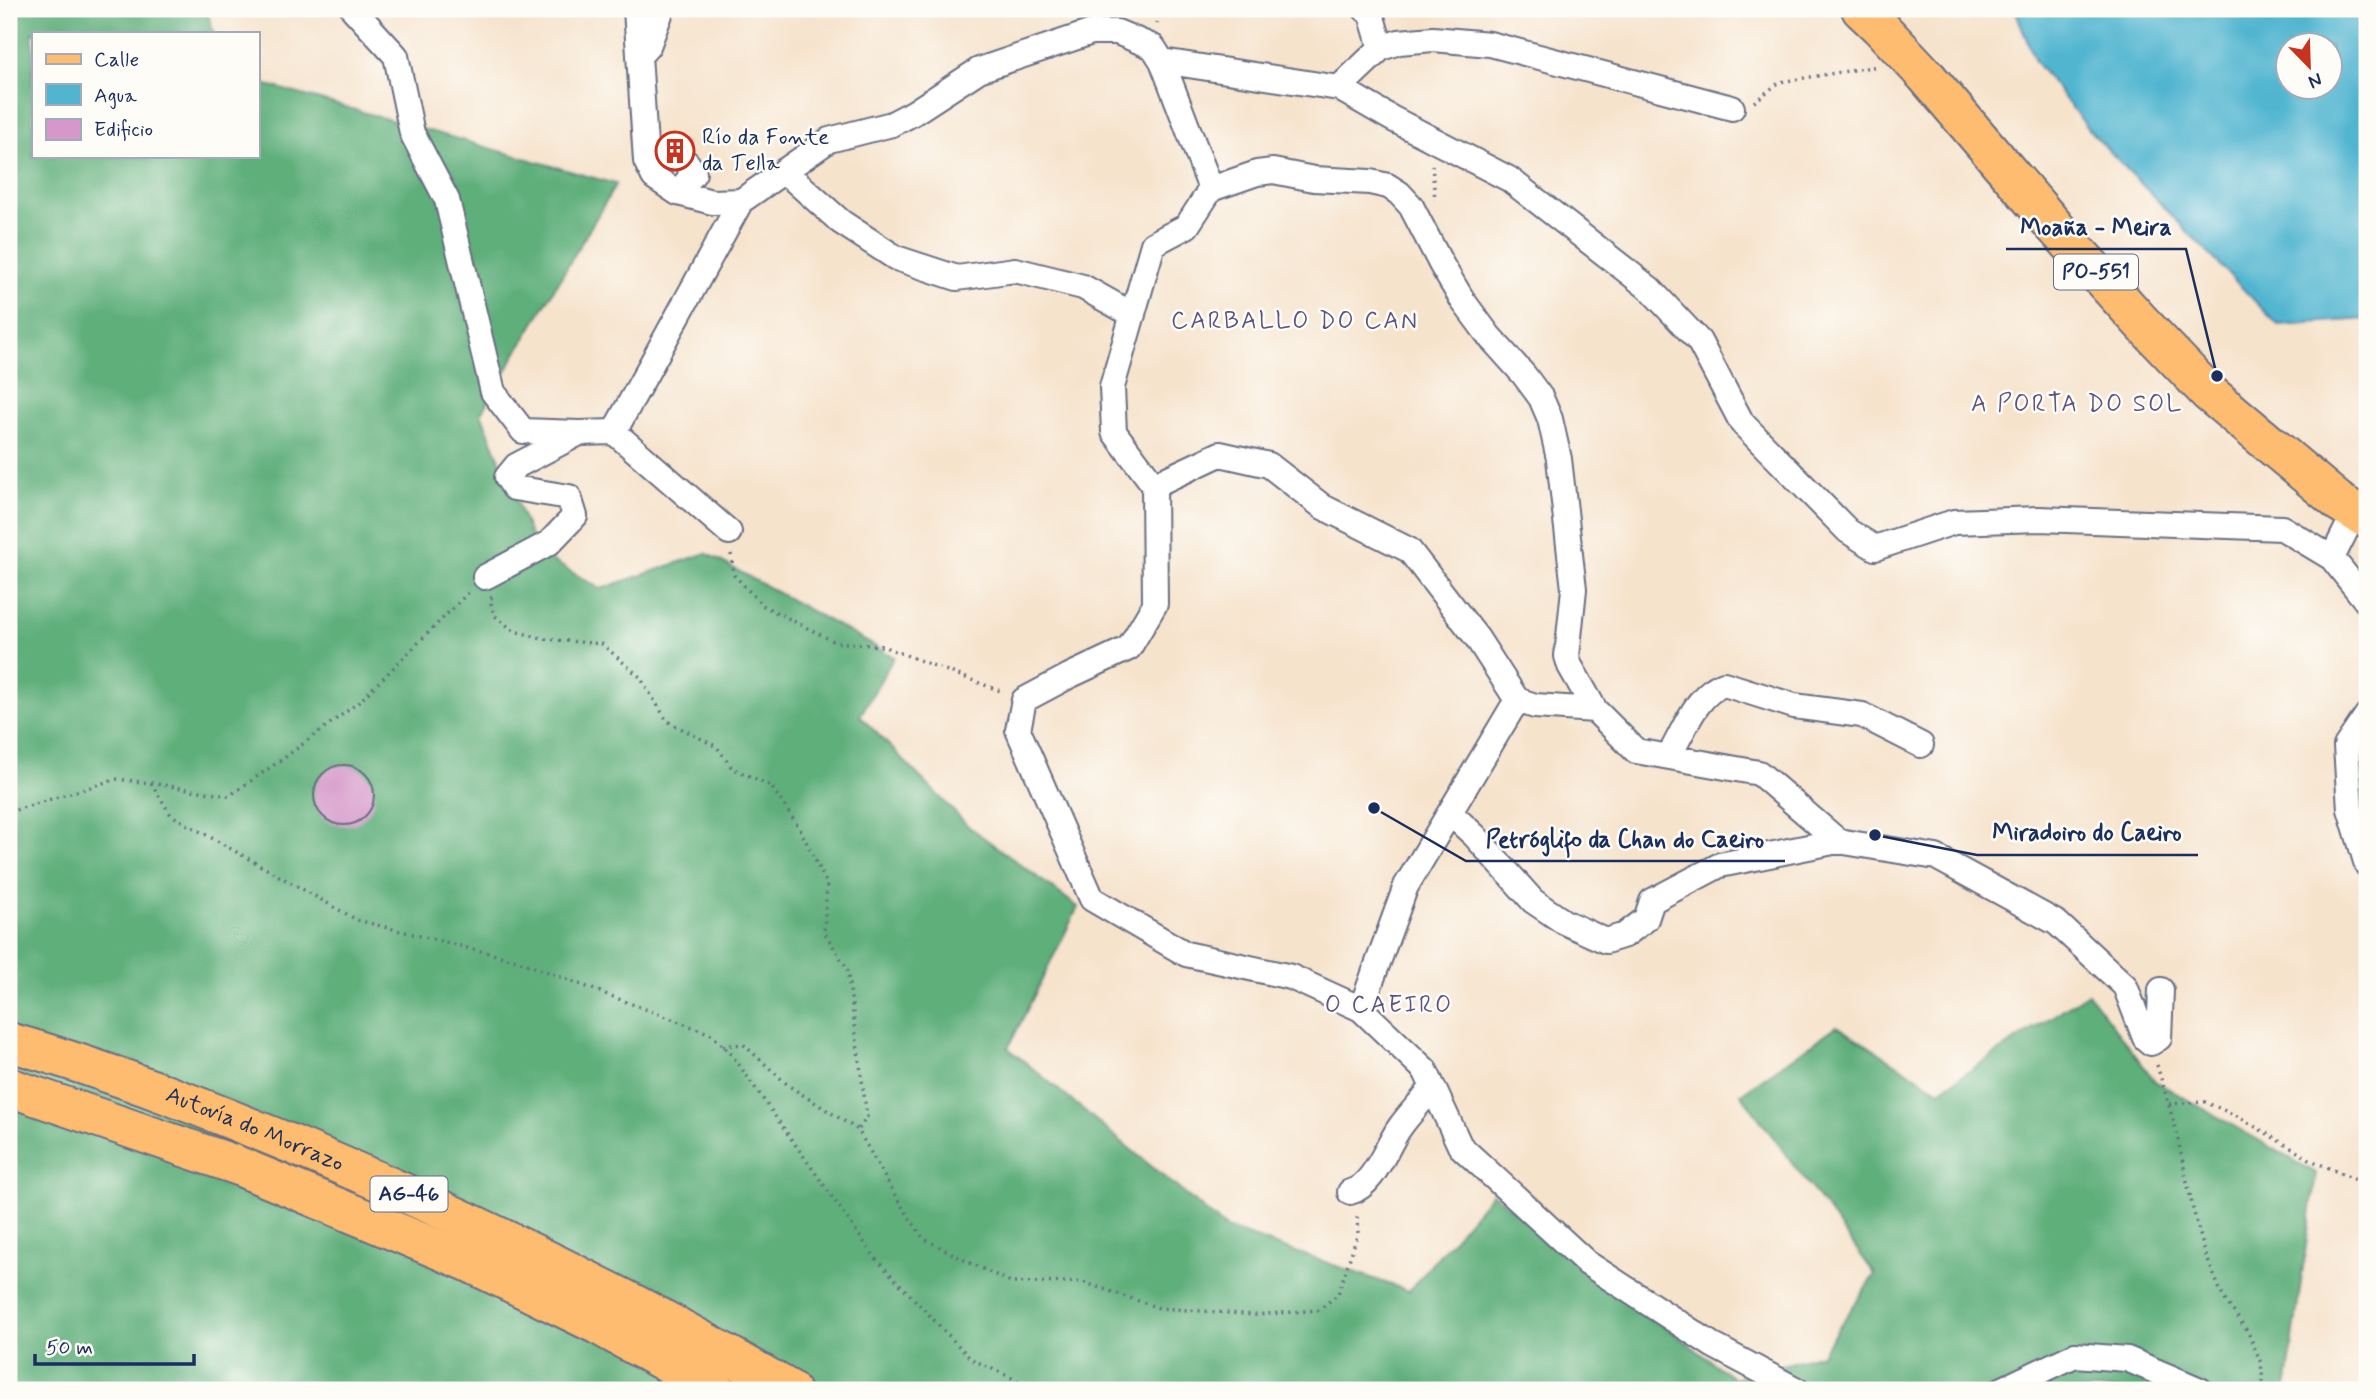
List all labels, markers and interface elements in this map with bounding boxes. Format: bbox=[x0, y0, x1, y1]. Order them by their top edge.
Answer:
legend bbox=[32, 32, 259, 158]
north arrow bbox=[2274, 32, 2344, 102]
text: Calle bbox=[94, 46, 139, 74]
text: N bbox=[2304, 66, 2326, 94]
text: Agua bbox=[94, 82, 137, 110]
text: Edificio bbox=[94, 116, 153, 144]
place label: Río da Fonte da Tella bbox=[702, 123, 829, 179]
building icon: Río da Fonte da Tella bbox=[654, 130, 696, 172]
callout: Moaña - Meira bbox=[2006, 204, 2186, 249]
text: Moaña - Meira bbox=[2020, 213, 2172, 244]
road number: PO-551 bbox=[2054, 254, 2138, 290]
district label: CARBALLO DO CAN bbox=[1171, 306, 1419, 337]
district label: A PORTA DO SOL bbox=[1971, 389, 2183, 420]
callout: Miradoiro do Caeiro bbox=[1977, 810, 2198, 855]
callout: Petróglifo da Chan do Caeiro bbox=[1466, 816, 1785, 861]
text: Miradoiro do Caeiro bbox=[1992, 818, 2182, 849]
text: Petróglifo da Chan do Caeiro bbox=[1486, 825, 1764, 858]
district label: O CAEIRO bbox=[1325, 990, 1453, 1021]
street label: Autovía do Morrazo bbox=[161, 1080, 348, 1179]
road number: AG-46 bbox=[370, 1176, 448, 1212]
scale bar bbox=[35, 1322, 194, 1366]
text: 50 m bbox=[46, 1334, 93, 1362]

